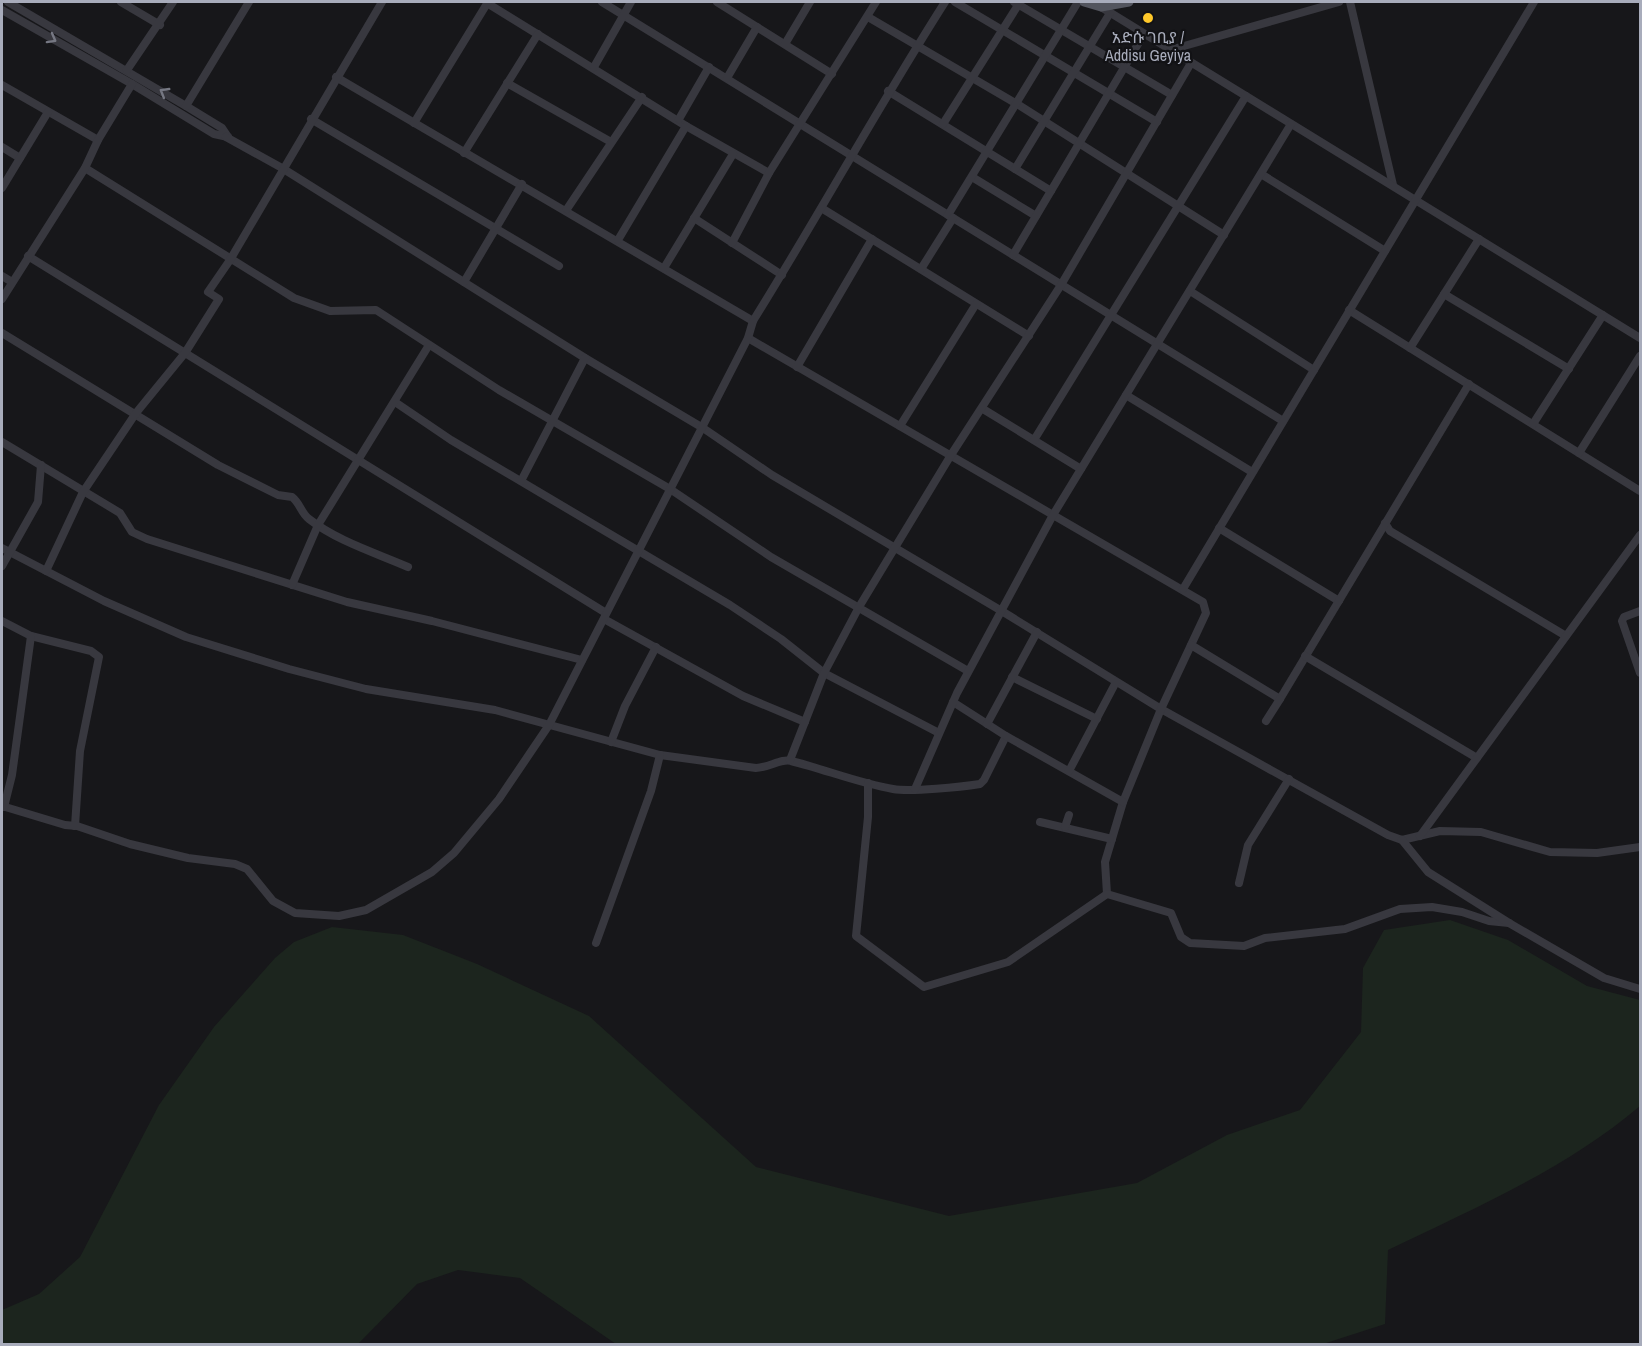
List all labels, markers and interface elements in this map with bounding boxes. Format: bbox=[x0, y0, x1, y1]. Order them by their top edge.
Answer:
marker: አድሱ ገቢያ / Addisu Geyiya bbox=[1141, 11, 1155, 25]
place label: አድሱ ገቢያ / Addisu Geyiya bbox=[1104, 26, 1192, 66]
one-way arrow bbox=[46, 32, 57, 43]
one-way arrow bbox=[160, 88, 170, 100]

